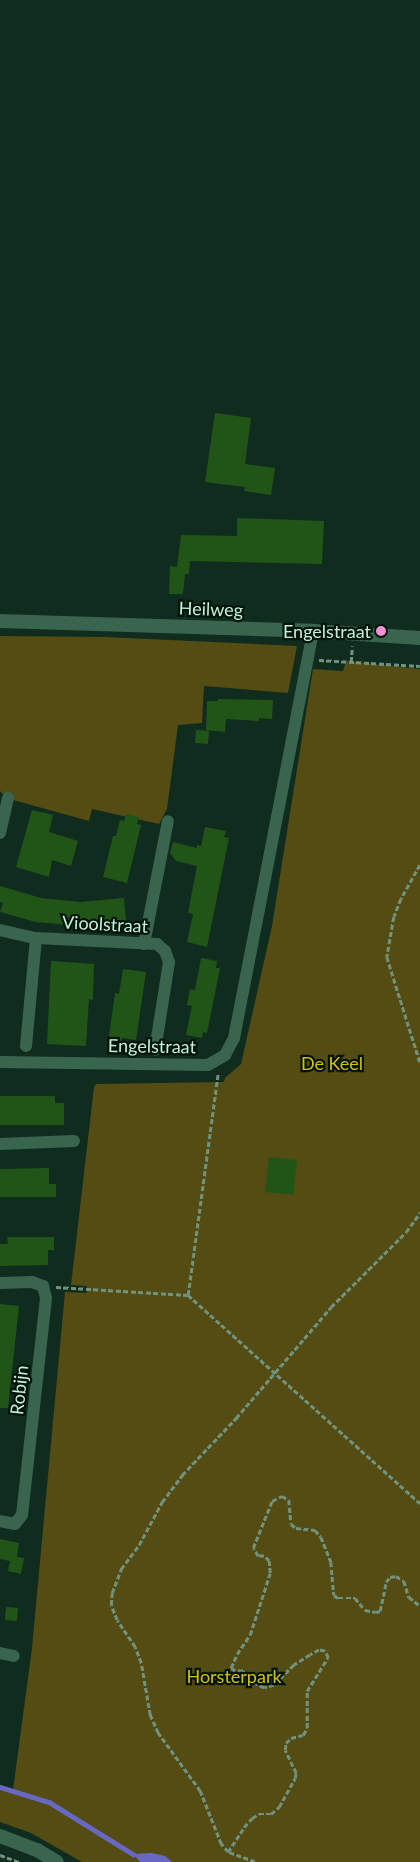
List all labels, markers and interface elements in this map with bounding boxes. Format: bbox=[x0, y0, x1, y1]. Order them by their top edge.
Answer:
street label: Heilweg bbox=[178, 597, 244, 621]
place label: Engelstraat bbox=[283, 620, 371, 642]
marker: Engelstraat bbox=[375, 625, 387, 637]
street label: Vioolstraat bbox=[61, 911, 149, 937]
street label: Engelstraat bbox=[108, 1034, 196, 1058]
park label: De Keel bbox=[301, 1052, 363, 1074]
street label: Robijn bbox=[6, 1364, 32, 1416]
park label: Horsterpark bbox=[186, 1665, 282, 1687]

